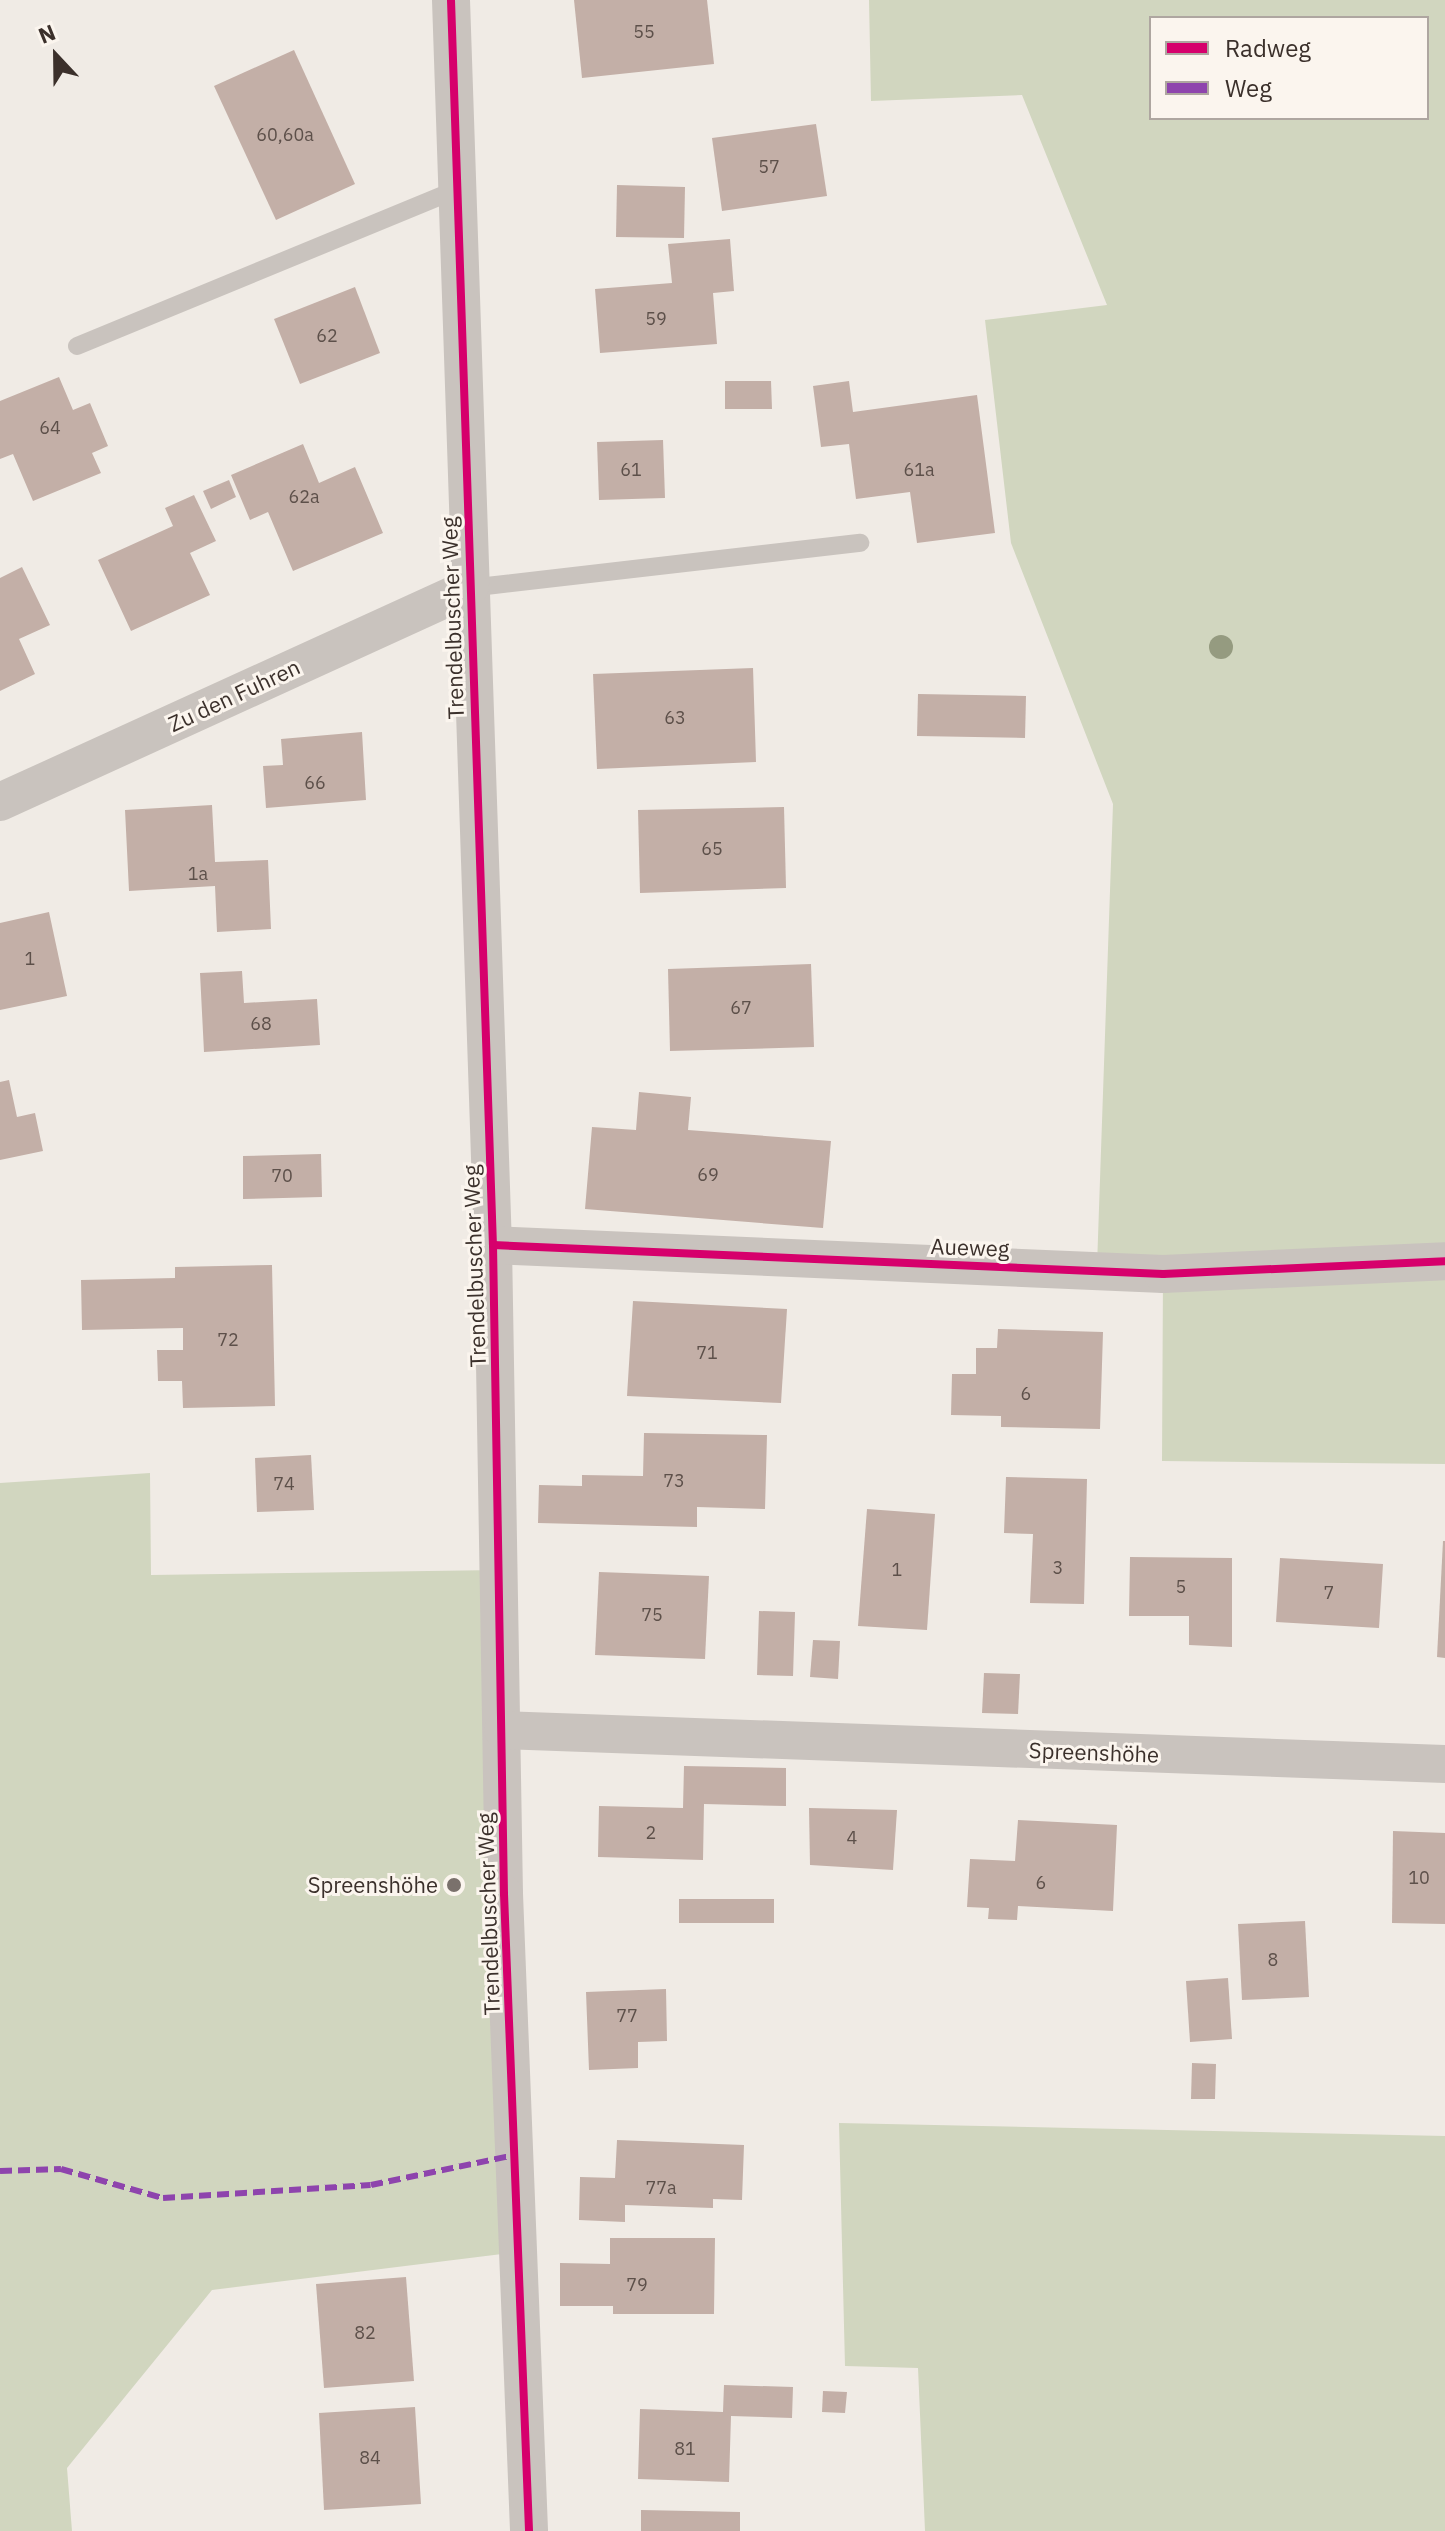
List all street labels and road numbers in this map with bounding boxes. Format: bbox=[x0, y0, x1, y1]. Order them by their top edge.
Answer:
street label: Trendelbuscher Weg bbox=[435, 516, 469, 720]
street label: Zu den Fuhren bbox=[164, 653, 304, 737]
street label: Trendelbuscher Weg bbox=[457, 1164, 491, 1368]
street label: Aueweg bbox=[930, 1232, 1010, 1262]
street label: Spreenshöhe bbox=[1028, 1737, 1160, 1767]
street label: Trendelbuscher Weg bbox=[471, 1812, 505, 2016]

